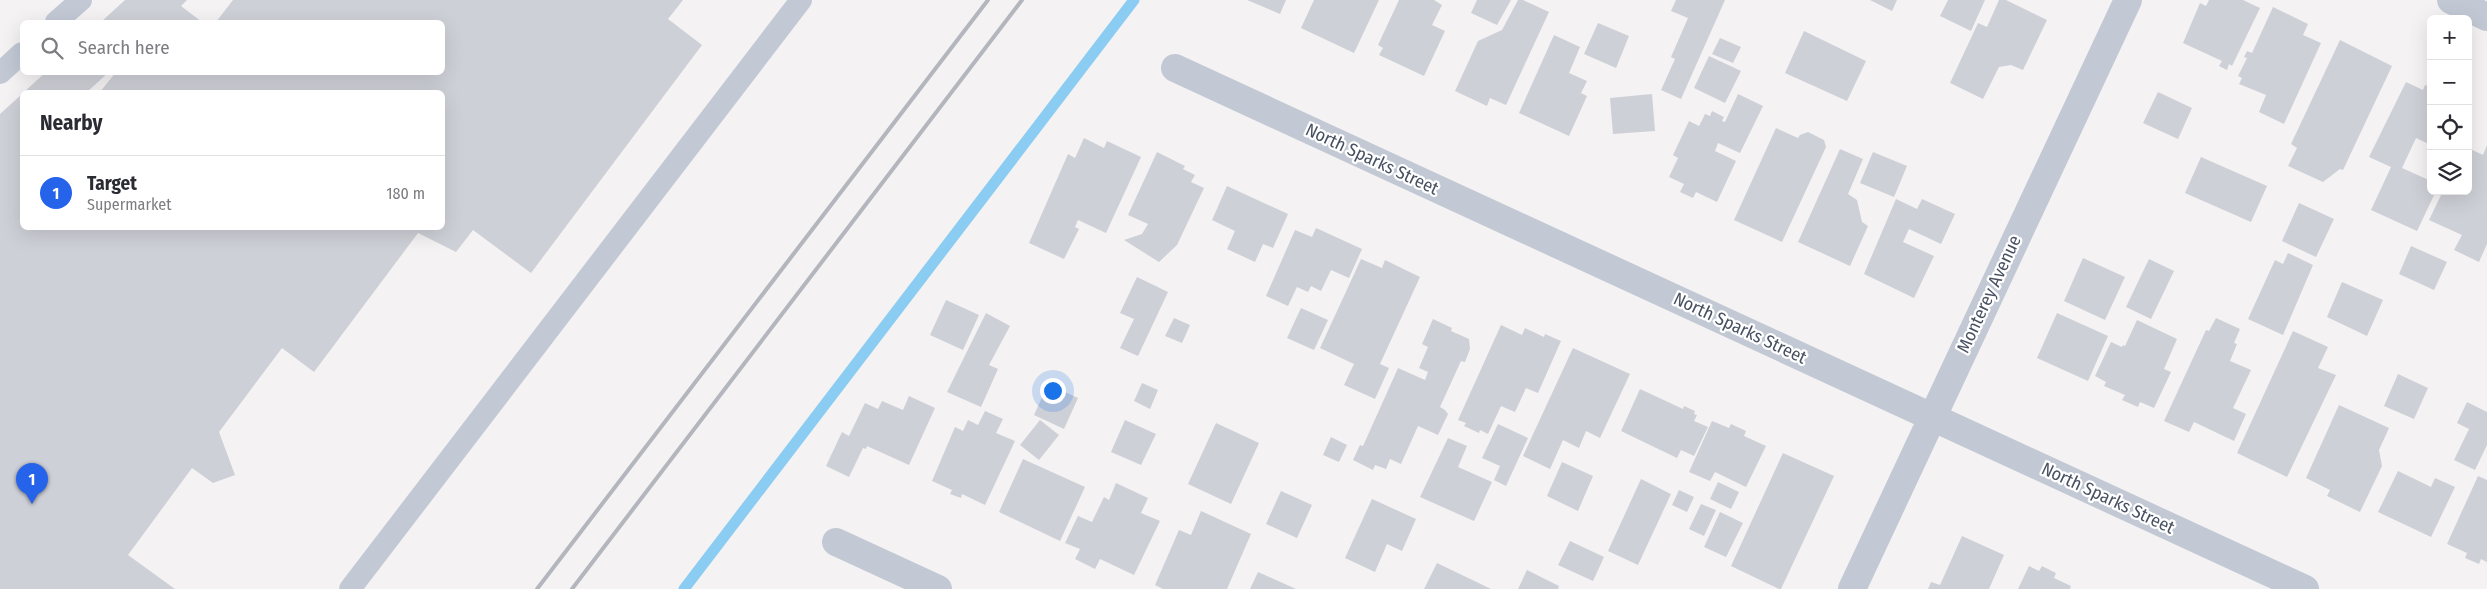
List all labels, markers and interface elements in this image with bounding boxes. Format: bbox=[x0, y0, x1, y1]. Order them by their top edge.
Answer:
map controls bbox=[2427, 15, 2472, 195]
button: + bbox=[2427, 15, 2472, 60]
search box bbox=[20, 20, 445, 75]
icon: search bbox=[38, 34, 66, 62]
text: Search here bbox=[78, 36, 170, 59]
button: − bbox=[2427, 60, 2472, 105]
button: locate bbox=[2427, 105, 2472, 150]
text: Nearby bbox=[40, 110, 102, 136]
street label: North Sparks Street bbox=[1302, 119, 1442, 199]
button: layers bbox=[2427, 150, 2472, 195]
text: Target bbox=[87, 172, 137, 195]
text: 1 bbox=[53, 184, 59, 203]
text: 180 m bbox=[386, 184, 425, 203]
text: Supermarket bbox=[87, 195, 171, 214]
street label: Monterey Avenue bbox=[1952, 232, 2026, 356]
street label: North Sparks Street bbox=[1670, 288, 1810, 368]
your location bbox=[1040, 378, 1066, 404]
street label: North Sparks Street bbox=[2038, 458, 2178, 538]
pin: 1 bbox=[16, 463, 48, 504]

